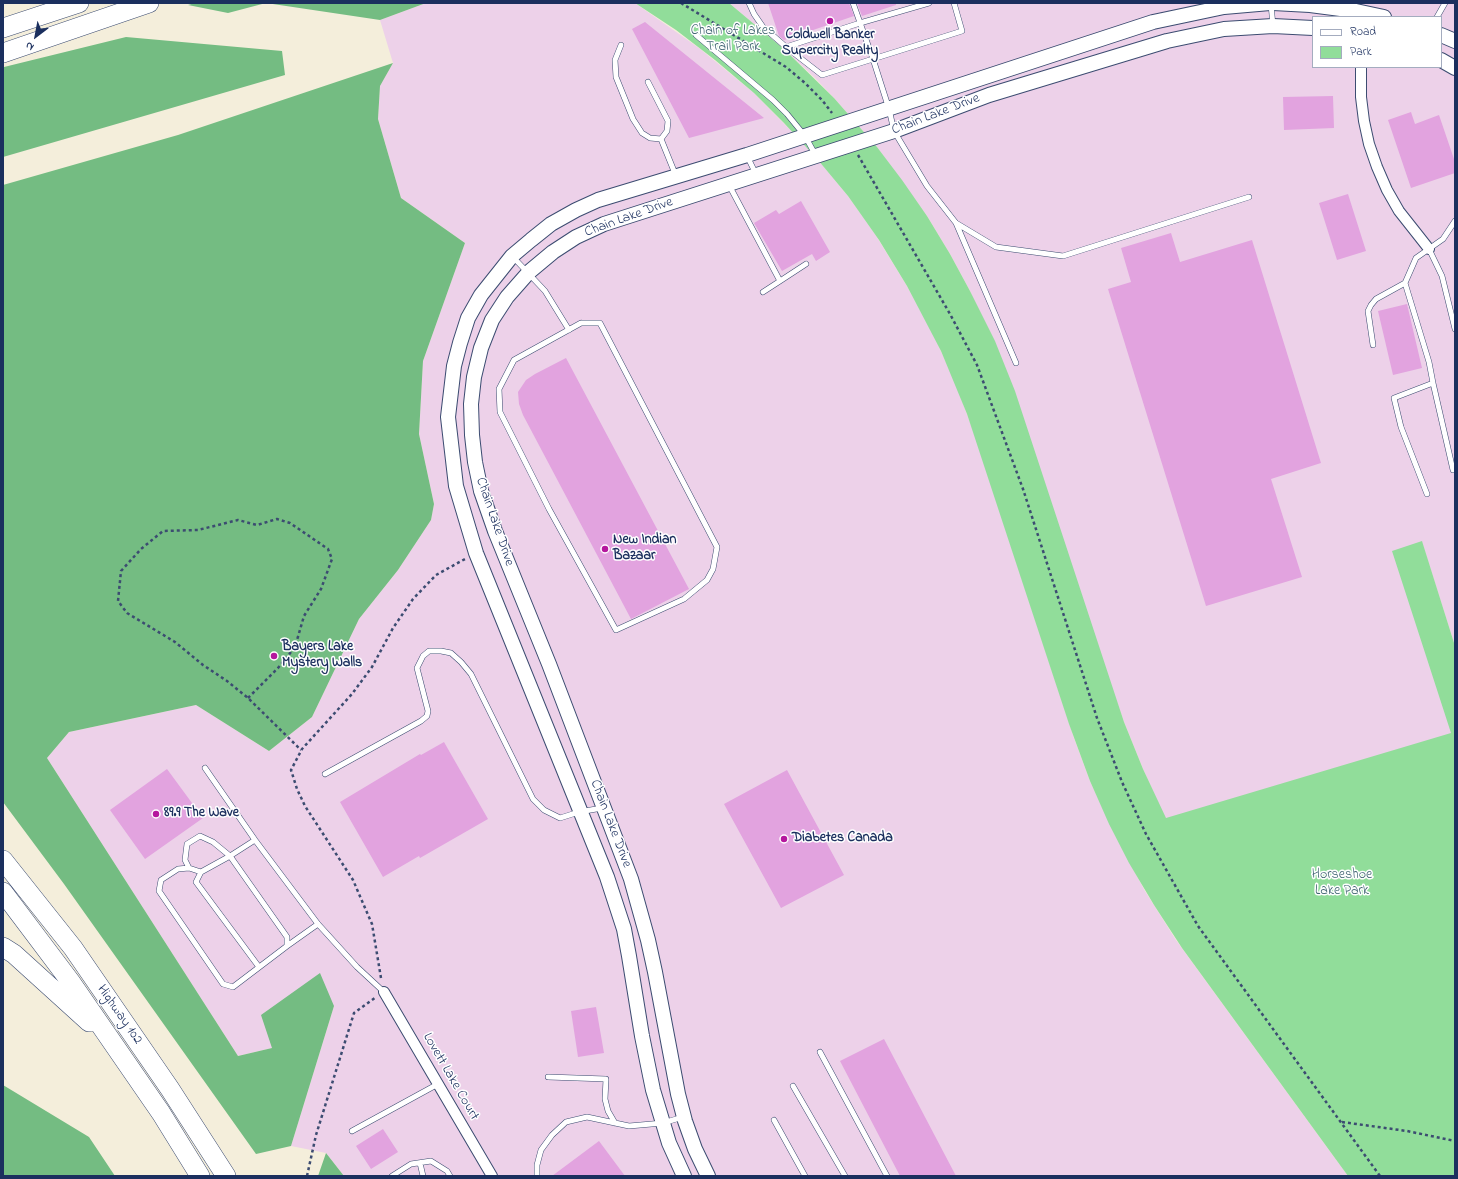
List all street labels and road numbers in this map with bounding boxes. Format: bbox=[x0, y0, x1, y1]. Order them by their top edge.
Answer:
street label: Chain Lake Drive bbox=[890, 91, 982, 139]
street label: Chain Lake Drive bbox=[583, 194, 675, 242]
street label: Chain Lake Drive bbox=[471, 475, 517, 569]
street label: Chain Lake Drive bbox=[586, 778, 634, 870]
street label: Highway 102 bbox=[92, 982, 146, 1048]
street label: Lovett Lake Court bbox=[418, 1030, 482, 1124]

